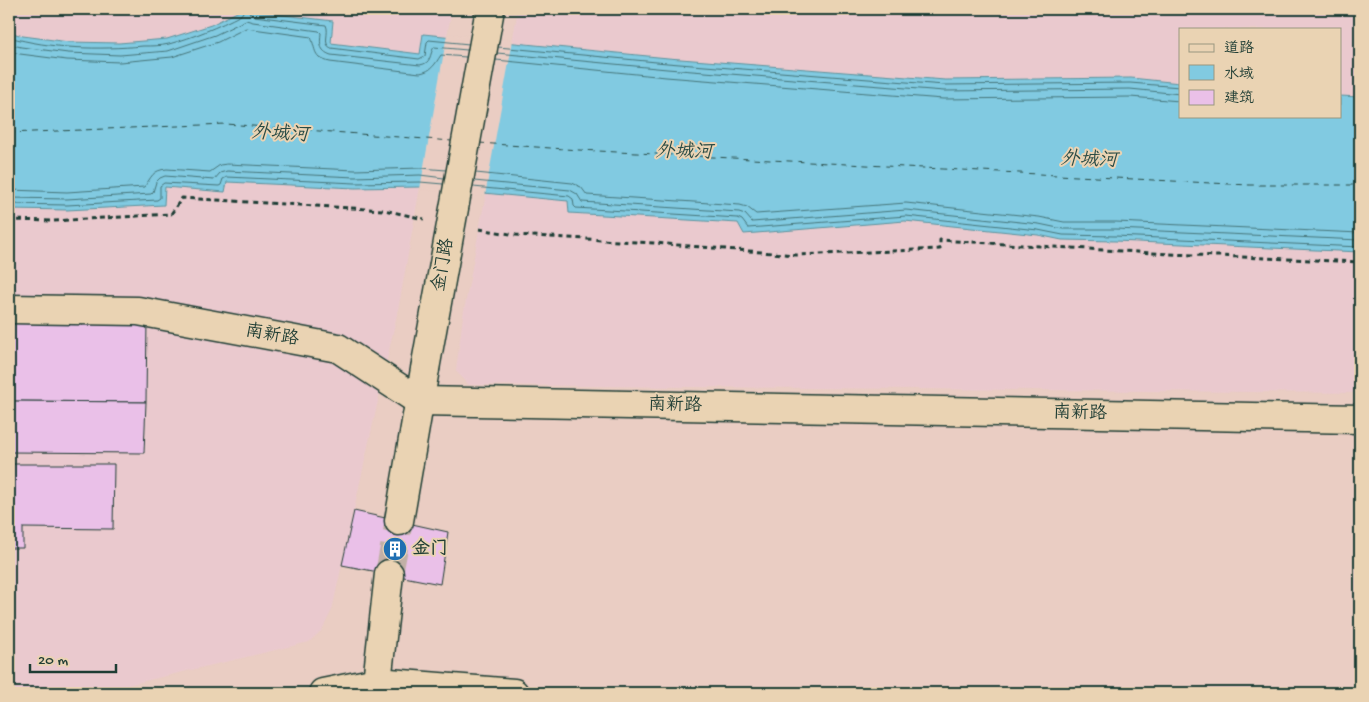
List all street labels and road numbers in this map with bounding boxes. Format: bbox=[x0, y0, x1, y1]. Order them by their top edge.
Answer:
street label: 金门路 bbox=[428, 236, 459, 293]
street label: 南新路 bbox=[244, 320, 301, 351]
street label: 南新路 bbox=[648, 394, 702, 417]
street label: 南新路 bbox=[1053, 402, 1107, 425]

